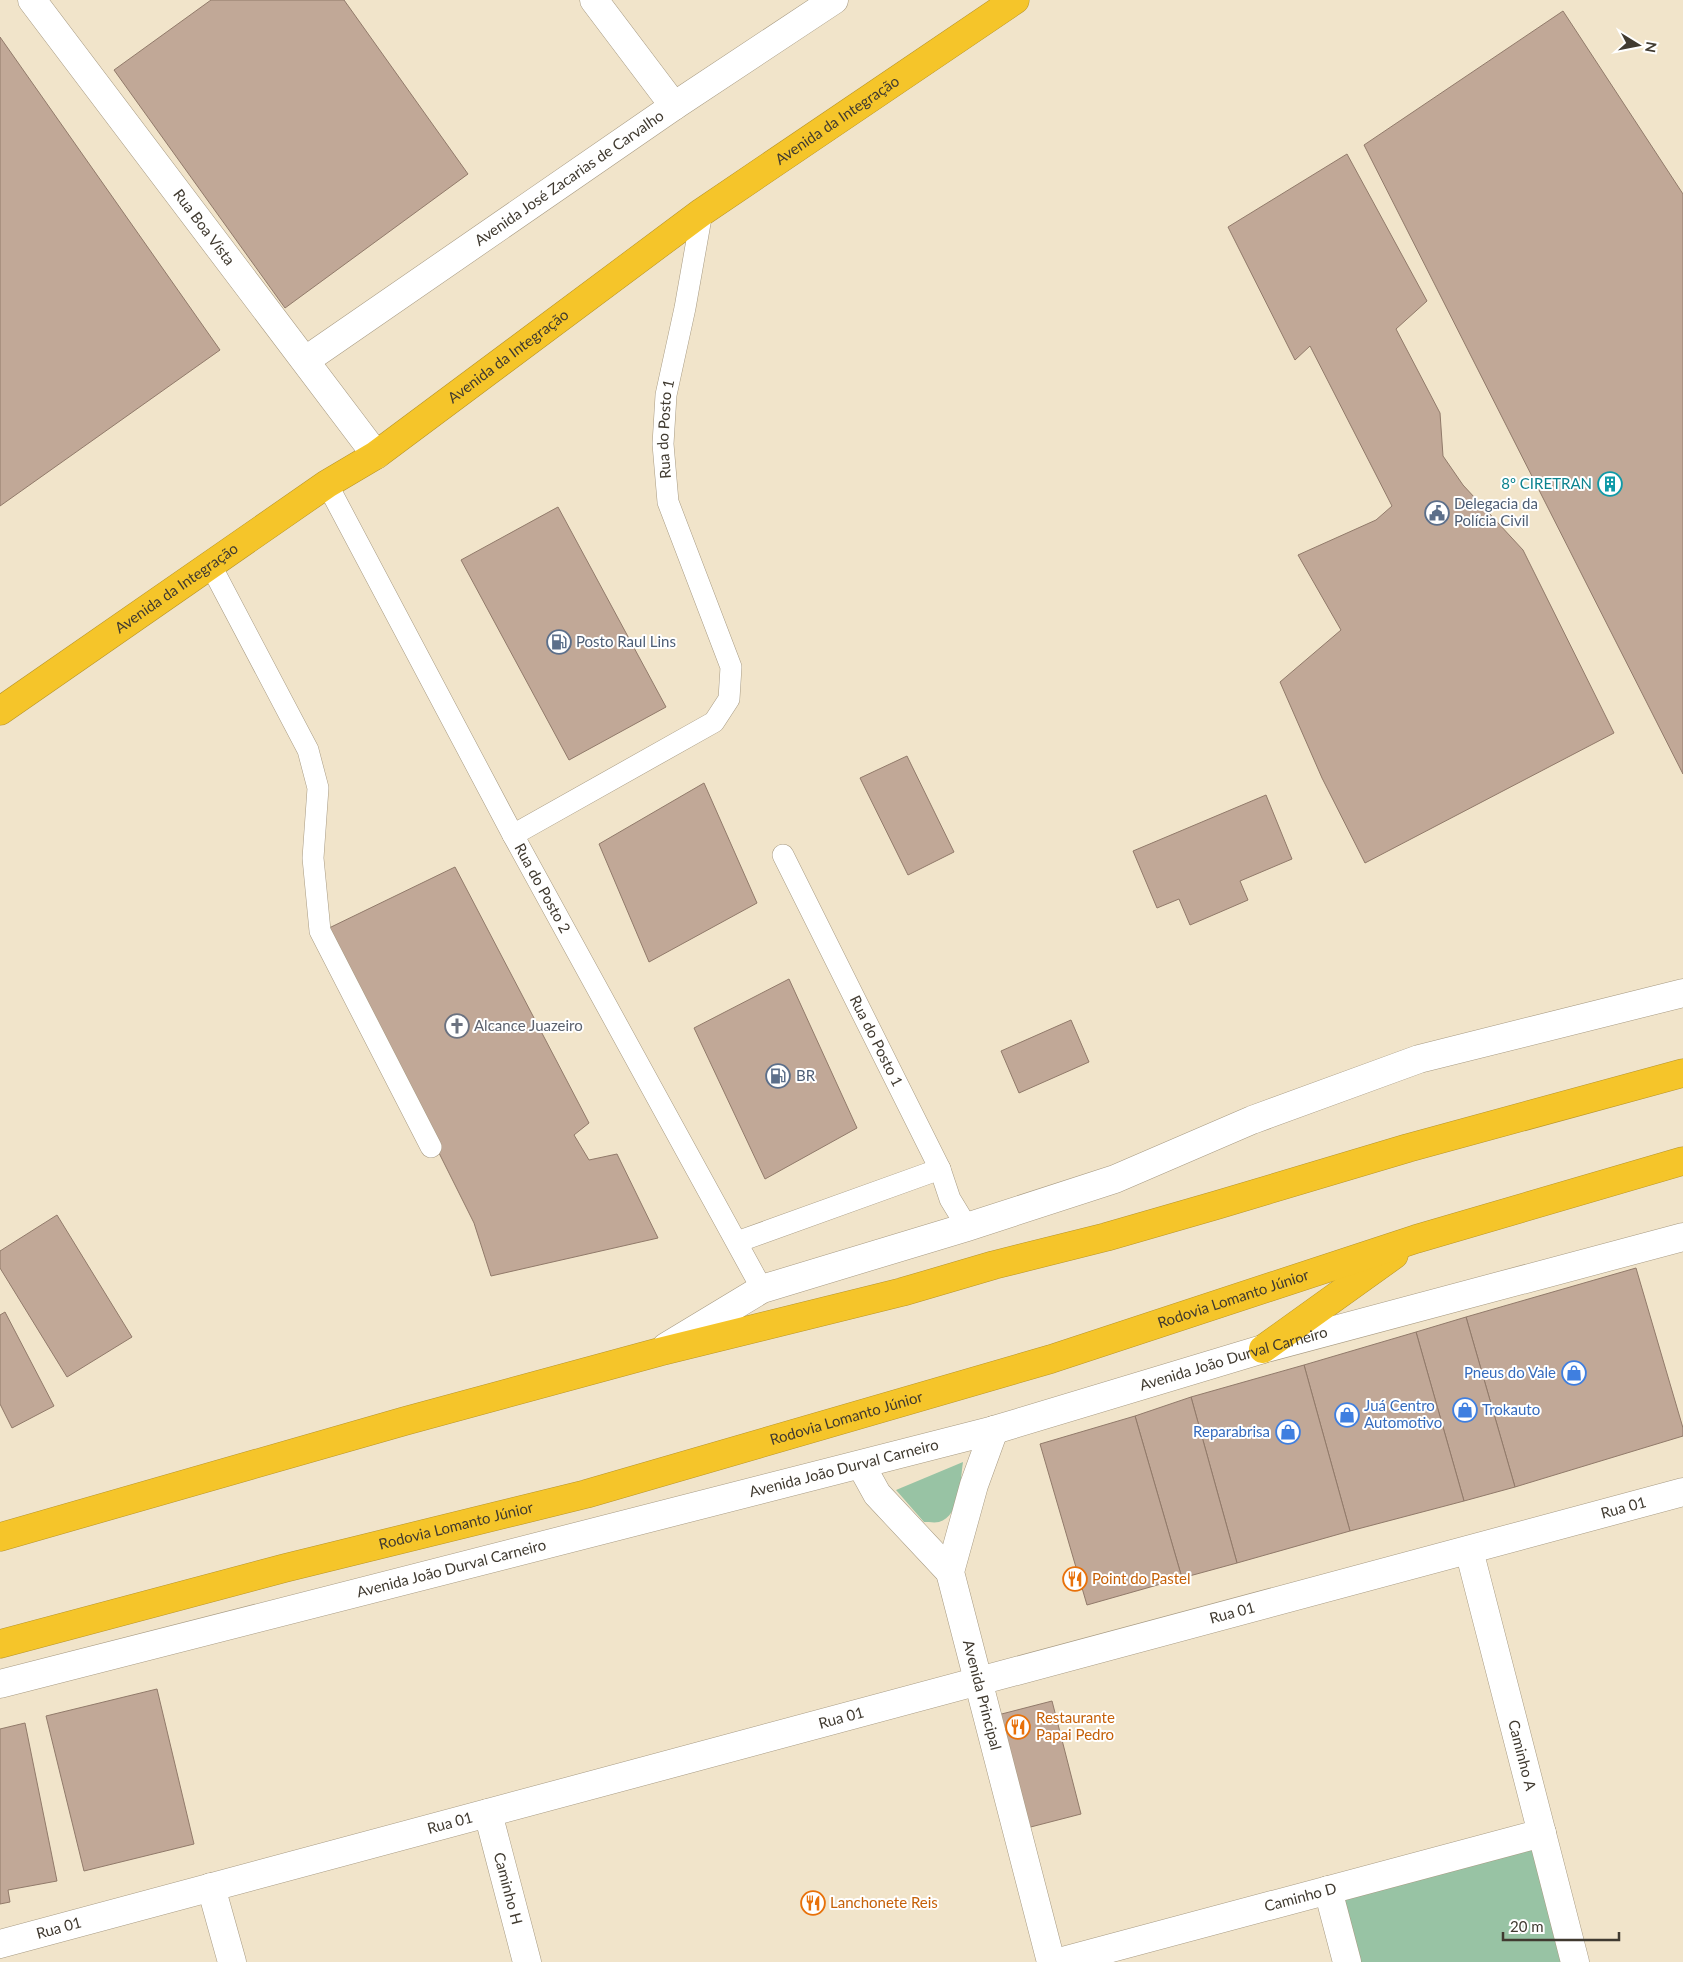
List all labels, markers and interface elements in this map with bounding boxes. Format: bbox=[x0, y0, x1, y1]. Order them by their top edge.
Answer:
north arrow bbox=[1613, 20, 1663, 70]
text: N bbox=[1642, 41, 1661, 54]
street label: Avenida da Integração bbox=[771, 71, 902, 168]
street label: Avenida José Zacarias de Carvalho bbox=[471, 106, 667, 249]
street label: Rua Boa Vista bbox=[170, 185, 239, 268]
street label: Avenida da Integração bbox=[444, 305, 572, 406]
street label: Rua do Posto 1 bbox=[653, 377, 677, 479]
building icon: 8º CIRETRAN bbox=[1597, 471, 1623, 497]
place label: 8º CIRETRAN bbox=[1501, 474, 1592, 492]
place label: Delegacia da Polícia Civil bbox=[1454, 494, 1538, 529]
public building icon: Delegacia da Polícia Civil bbox=[1424, 500, 1450, 526]
street label: Avenida da Integração bbox=[111, 539, 241, 637]
fuel station icon: Posto Raul Lins bbox=[546, 629, 572, 655]
place label: Posto Raul Lins bbox=[576, 632, 676, 650]
street label: Rua do Posto 2 bbox=[511, 840, 575, 936]
street label: Rua do Posto 1 bbox=[847, 992, 907, 1089]
church icon: Alcance Juazeiro bbox=[444, 1013, 470, 1039]
place label: Alcance Juazeiro bbox=[474, 1016, 583, 1034]
fuel station icon: BR bbox=[765, 1063, 791, 1089]
place label: BR bbox=[796, 1066, 816, 1084]
street label: Rodovia Lomanto Júnior bbox=[1155, 1265, 1311, 1331]
street label: Avenida João Durval Carneiro bbox=[1137, 1322, 1329, 1394]
shop icon: Pneus do Vale bbox=[1561, 1360, 1587, 1386]
place label: Pneus do Vale bbox=[1464, 1363, 1556, 1381]
street label: Rodovia Lomanto Júnior bbox=[768, 1387, 925, 1448]
place label: Juá Centro Automotivo bbox=[1364, 1396, 1442, 1431]
shop icon: Trokauto bbox=[1452, 1397, 1478, 1423]
place label: Trokauto bbox=[1482, 1400, 1540, 1418]
shop icon: Juá Centro Automotivo bbox=[1334, 1402, 1360, 1428]
shop icon: Reparabrisa bbox=[1275, 1419, 1301, 1445]
place label: Reparabrisa bbox=[1193, 1422, 1270, 1440]
street label: Avenida João Durval Carneiro bbox=[747, 1435, 940, 1500]
street label: Rua 01 bbox=[1599, 1492, 1648, 1522]
street label: Rodovia Lomanto Júnior bbox=[377, 1497, 535, 1553]
street label: Avenida João Durval Carneiro bbox=[355, 1535, 548, 1600]
restaurant icon: Point do Pastel bbox=[1062, 1566, 1088, 1592]
place label: Point do Pastel bbox=[1092, 1569, 1190, 1587]
street label: Rua 01 bbox=[1207, 1597, 1257, 1627]
street label: Avenida Principal bbox=[960, 1638, 1006, 1752]
street label: Rua 01 bbox=[816, 1702, 866, 1732]
place label: Restaurante Papai Pedro bbox=[1036, 1708, 1115, 1743]
restaurant icon: Restaurante Papai Pedro bbox=[1005, 1714, 1031, 1740]
street label: Caminho A bbox=[1505, 1718, 1541, 1793]
street label: Rua 01 bbox=[425, 1807, 474, 1837]
street label: Caminho H bbox=[491, 1850, 527, 1926]
street label: Caminho D bbox=[1262, 1878, 1338, 1915]
restaurant icon: Lanchonete Reis bbox=[800, 1890, 826, 1916]
place label: Lanchonete Reis bbox=[830, 1893, 938, 1911]
scale bar bbox=[1503, 1910, 1619, 1942]
street label: Rua 01 bbox=[34, 1913, 83, 1942]
text: 20 m bbox=[1510, 1917, 1544, 1935]

